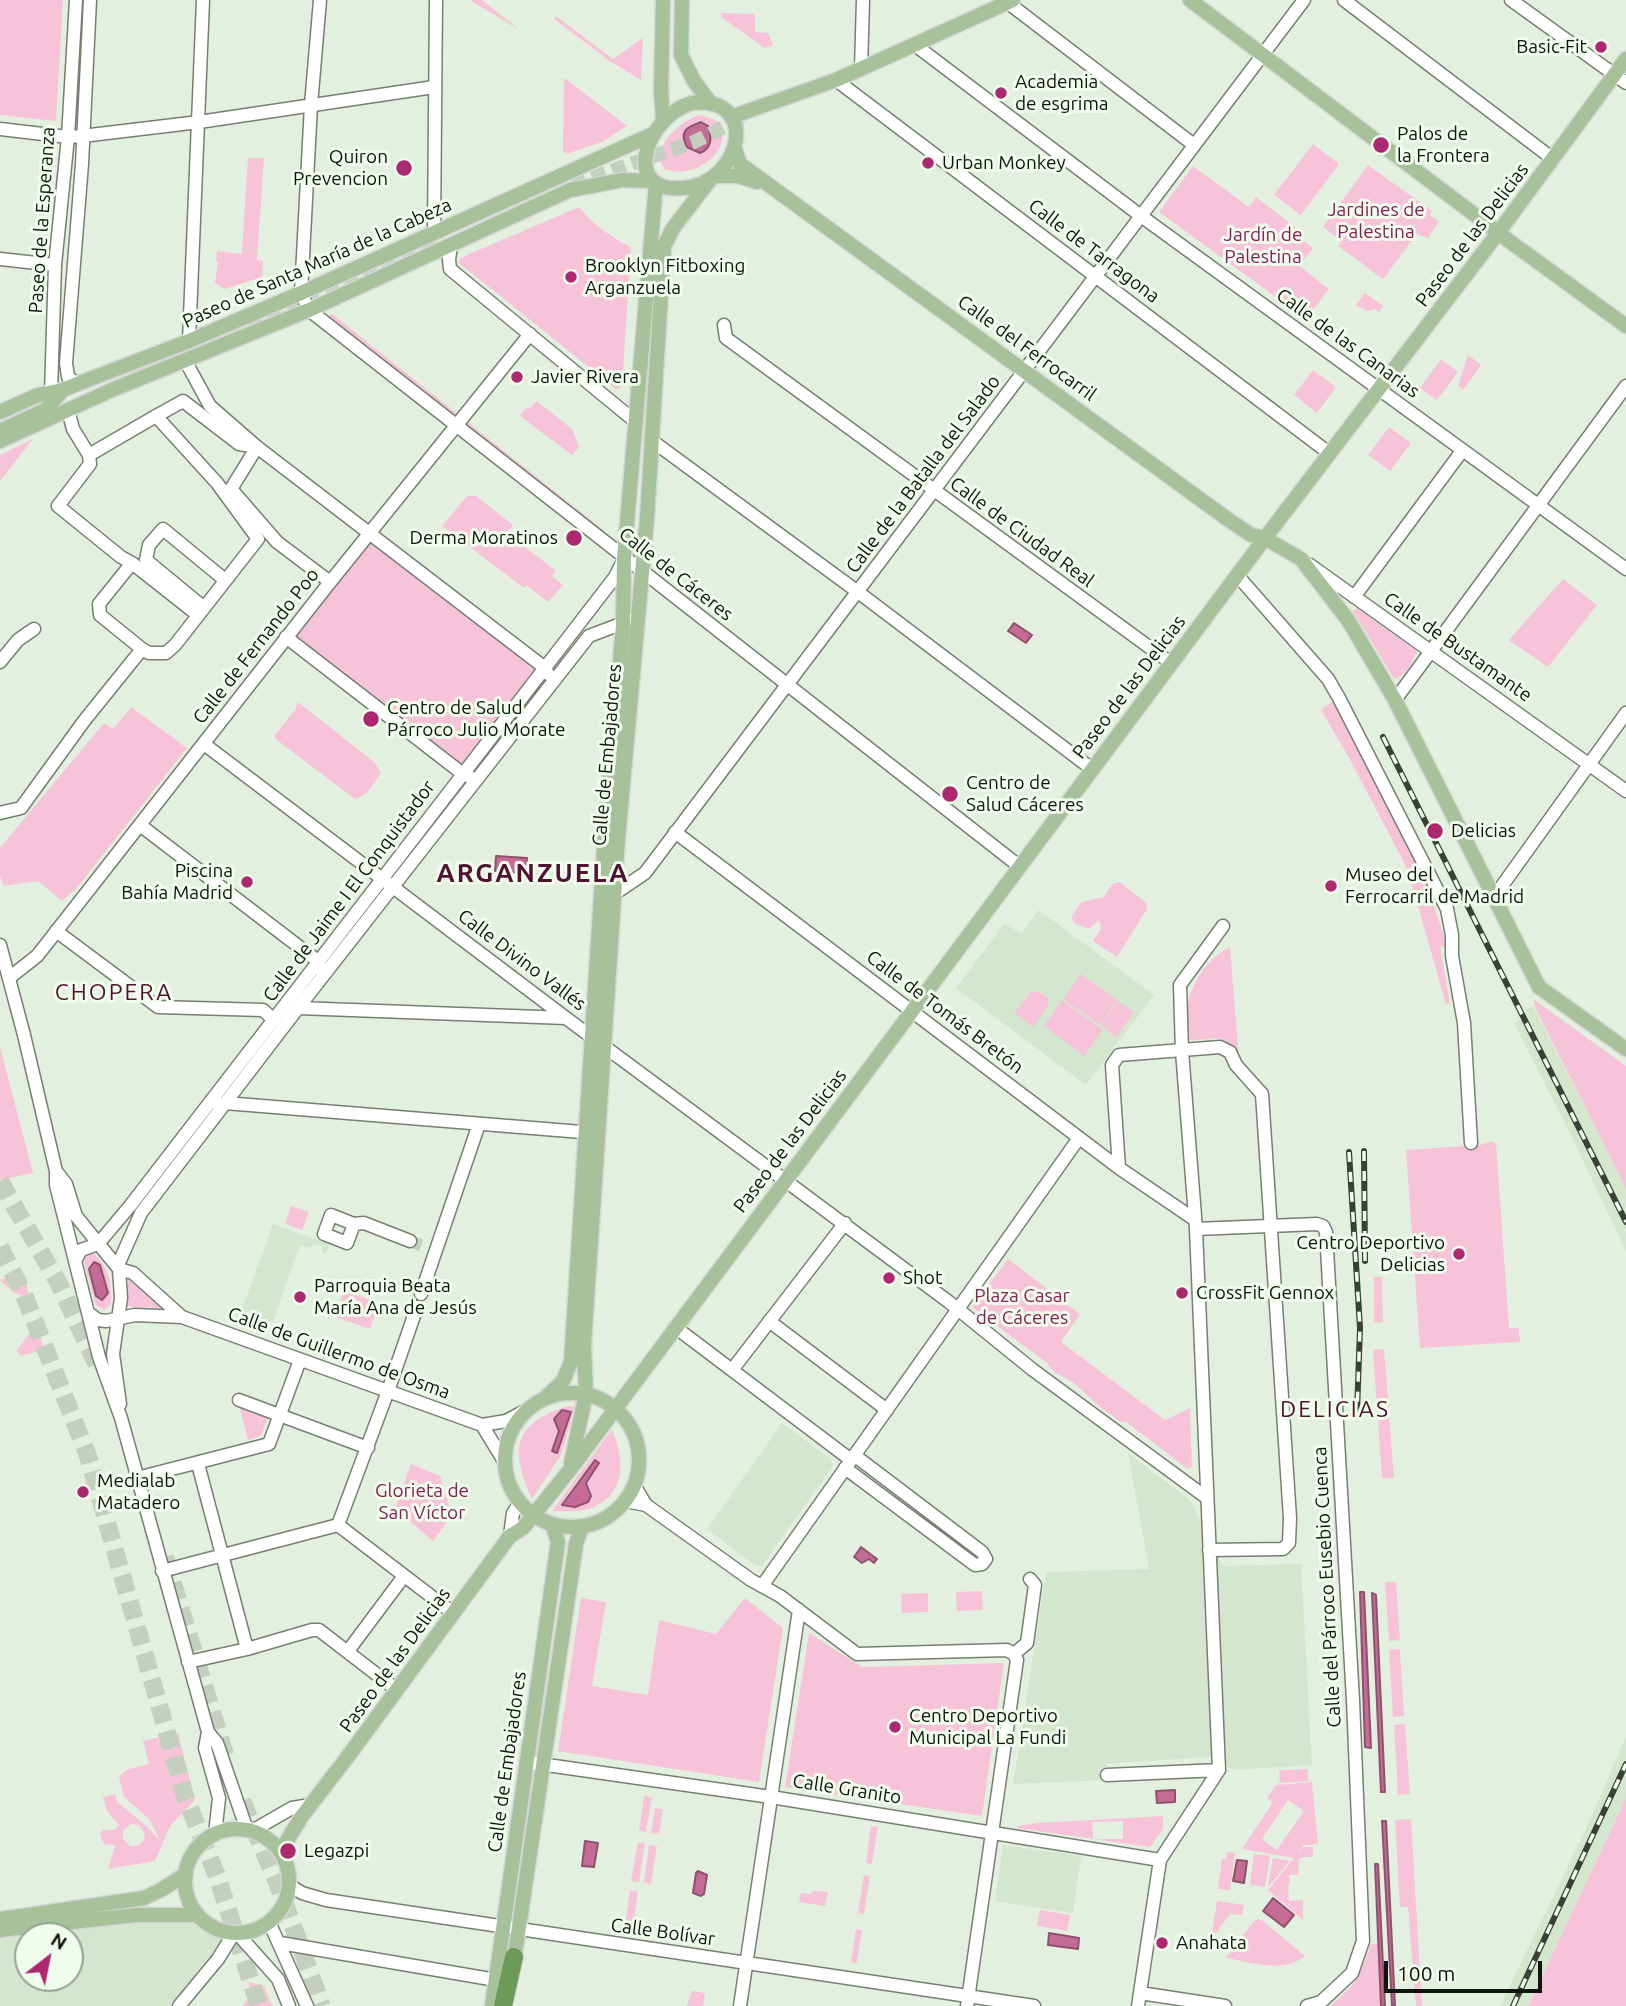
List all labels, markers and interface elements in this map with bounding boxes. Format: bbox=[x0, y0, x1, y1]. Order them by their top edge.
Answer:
place label: Basic-Fit bbox=[1516, 36, 1587, 58]
marker: Basic-Fit bbox=[1593, 39, 1609, 55]
place label: Academia de esgrima bbox=[1015, 71, 1109, 115]
marker: Academia de esgrima bbox=[993, 85, 1009, 101]
place label: Palos de la Frontera bbox=[1397, 123, 1490, 167]
street label: Paseo de la Esperanza bbox=[24, 126, 60, 314]
marker: Palos de la Frontera bbox=[1371, 135, 1391, 155]
place label: Quiron Prevencion bbox=[293, 146, 388, 190]
place label: Urban Monkey bbox=[942, 152, 1066, 174]
marker: Urban Monkey bbox=[920, 155, 936, 171]
marker: Quiron Prevencion bbox=[394, 158, 414, 178]
street label: Paseo de las Delicias bbox=[1411, 159, 1533, 311]
street label: Paseo de Santa María de la Cabeza bbox=[179, 193, 455, 333]
street label: Calle de Tarragona bbox=[1024, 194, 1164, 308]
park label: Jardines de Palestina bbox=[1327, 199, 1425, 243]
park label: Jardín de Palestina bbox=[1224, 224, 1302, 268]
place label: Brooklyn Fitboxing Arganzuela bbox=[585, 255, 745, 299]
marker: Brooklyn Fitboxing Arganzuela bbox=[563, 269, 579, 285]
street label: Calle de las Canarias bbox=[1272, 283, 1424, 403]
street label: Calle del Ferrocarril bbox=[953, 290, 1101, 406]
place label: Javier Rivera bbox=[531, 366, 639, 388]
marker: Javier Rivera bbox=[509, 369, 525, 385]
street label: Calle de la Batalla del Salado bbox=[841, 370, 1005, 578]
street label: Calle de Ciudad Real bbox=[945, 472, 1099, 592]
street label: Calle de Cáceres bbox=[614, 522, 738, 626]
place label: Derma Moratinos bbox=[410, 527, 558, 549]
marker: Derma Moratinos bbox=[564, 528, 584, 548]
street label: Calle de Fernando Poo bbox=[188, 564, 324, 728]
street label: Calle de Bustamante bbox=[1380, 587, 1536, 707]
street label: Paseo de las Delicias bbox=[1068, 611, 1190, 763]
street label: Calle de Embajadores bbox=[588, 663, 626, 847]
place label: Centro de Salud Párroco Julio Morate bbox=[387, 697, 565, 741]
marker: Centro de Salud Párroco Julio Morate bbox=[361, 709, 381, 729]
place label: Centro de Salud Cáceres bbox=[966, 772, 1084, 816]
street label: Calle de Jaime I El Conquistador bbox=[258, 776, 440, 1006]
marker: Centro de Salud Cáceres bbox=[940, 784, 960, 804]
place label: Delicias bbox=[1451, 820, 1516, 842]
marker: Delicias bbox=[1425, 821, 1445, 841]
district label: ARGANZUELA bbox=[438, 857, 628, 889]
place label: Piscina Bahía Madrid bbox=[121, 860, 233, 904]
place label: Museo del Ferrocarril de Madrid bbox=[1345, 864, 1524, 908]
marker: Piscina Bahía Madrid bbox=[239, 874, 255, 890]
marker: Museo del Ferrocarril de Madrid bbox=[1323, 878, 1339, 894]
street label: Calle Divino Vallés bbox=[453, 904, 591, 1016]
street label: Calle de Tomás Bretón bbox=[862, 945, 1028, 1079]
district label: CHOPERA bbox=[56, 978, 172, 1006]
street label: Paseo de las Delicias bbox=[729, 1065, 851, 1217]
place label: Centro Deportivo Delicias bbox=[1296, 1232, 1445, 1276]
marker: Centro Deportivo Delicias bbox=[1451, 1246, 1467, 1262]
place label: Shot bbox=[903, 1267, 942, 1289]
marker: Shot bbox=[881, 1270, 897, 1286]
place label: Parroquia Beata María Ana de Jesús bbox=[314, 1275, 477, 1319]
place label: CrossFit Gennox bbox=[1196, 1282, 1334, 1304]
park label: Plaza Casar de Cáceres bbox=[974, 1285, 1070, 1329]
marker: CrossFit Gennox bbox=[1174, 1285, 1190, 1301]
marker: Parroquia Beata María Ana de Jesús bbox=[292, 1289, 308, 1305]
street label: Calle de Guillermo de Osma bbox=[225, 1302, 453, 1404]
district label: DELICIAS bbox=[1281, 1395, 1389, 1423]
street label: Calle del Párroco Eusebio Cuenca bbox=[1308, 1446, 1346, 1728]
place label: Medialab Matadero bbox=[97, 1470, 180, 1514]
park label: Glorieta de San Víctor bbox=[375, 1480, 469, 1524]
marker: Medialab Matadero bbox=[75, 1484, 91, 1500]
street label: Paseo de las Delicias bbox=[335, 1583, 455, 1737]
street label: Calle de Embajadores bbox=[483, 1670, 531, 1854]
place label: Centro Deportivo Municipal La Fundi bbox=[909, 1705, 1066, 1749]
marker: Centro Deportivo Municipal La Fundi bbox=[887, 1719, 903, 1735]
street label: Calle Granito bbox=[791, 1769, 903, 1809]
place label: Legazpi bbox=[304, 1840, 369, 1862]
marker: Legazpi bbox=[278, 1841, 298, 1861]
street label: Calle Bolívar bbox=[609, 1913, 717, 1951]
north arrow bbox=[14, 1922, 84, 1992]
text: N bbox=[47, 1928, 71, 1954]
place label: Anahata bbox=[1176, 1932, 1247, 1954]
marker: Anahata bbox=[1154, 1935, 1170, 1951]
scale bar bbox=[1388, 1946, 1546, 1990]
text: 100 m bbox=[1397, 1961, 1455, 1985]

